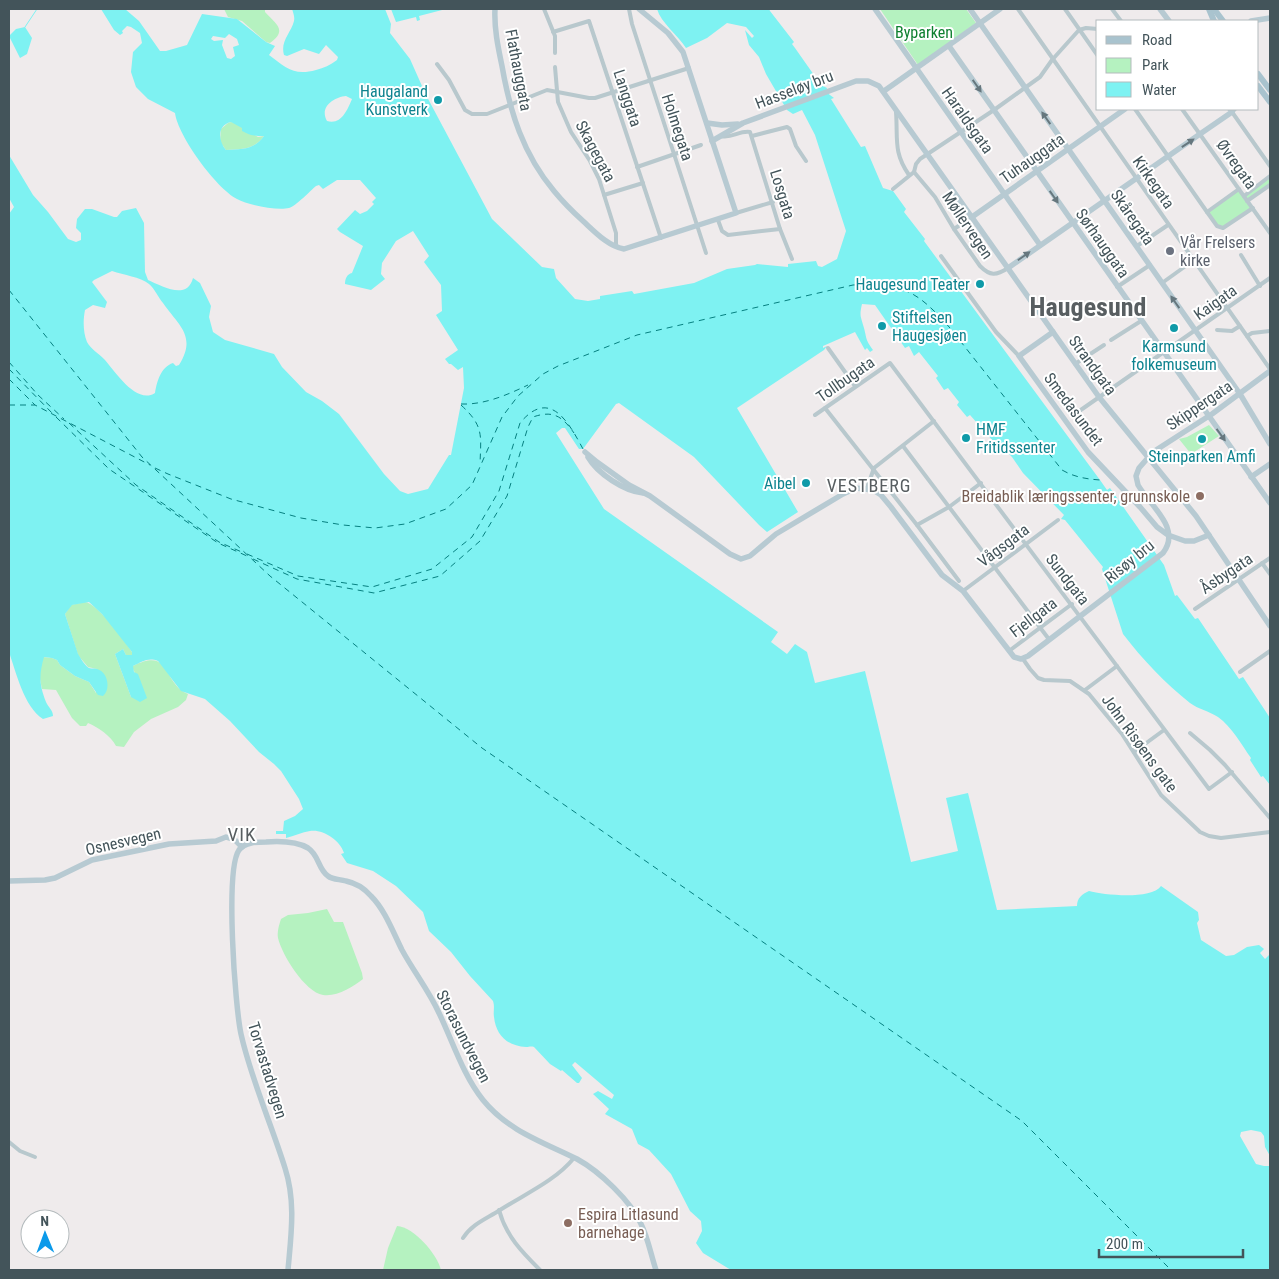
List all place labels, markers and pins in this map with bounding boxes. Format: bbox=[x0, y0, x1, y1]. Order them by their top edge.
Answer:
place label: Haugaland Kunstverk bbox=[360, 82, 429, 119]
marker: Haugaland Kunstverk bbox=[432, 94, 444, 106]
place label: Vår Frelsers kirke bbox=[1180, 233, 1255, 270]
marker: Vår Frelsers kirke bbox=[1164, 245, 1176, 257]
place label: Haugesund Teater bbox=[855, 275, 970, 294]
marker: Haugesund Teater bbox=[974, 278, 986, 290]
place label: Stiftelsen Haugesjøen bbox=[892, 308, 967, 345]
marker: Stiftelsen Haugesjøen bbox=[876, 320, 888, 332]
marker: Karmsund folkemuseum bbox=[1168, 322, 1180, 334]
place label: Karmsund folkemuseum bbox=[1131, 337, 1217, 374]
place label: HMF Fritidssenter bbox=[976, 420, 1055, 457]
marker: HMF Fritidssenter bbox=[960, 432, 972, 444]
marker: Steinparken Amfi bbox=[1196, 433, 1208, 445]
place label: Steinparken Amfi bbox=[1148, 447, 1256, 466]
place label: Aibel bbox=[764, 474, 796, 493]
marker: Aibel bbox=[800, 477, 812, 489]
place label: Breidablik læringssenter, grunnskole bbox=[962, 487, 1190, 506]
marker: Breidablik læringssenter, grunnskole bbox=[1194, 490, 1206, 502]
place label: Espira Litlasund barnehage bbox=[578, 1205, 679, 1242]
marker: Espira Litlasund barnehage bbox=[562, 1217, 574, 1229]

